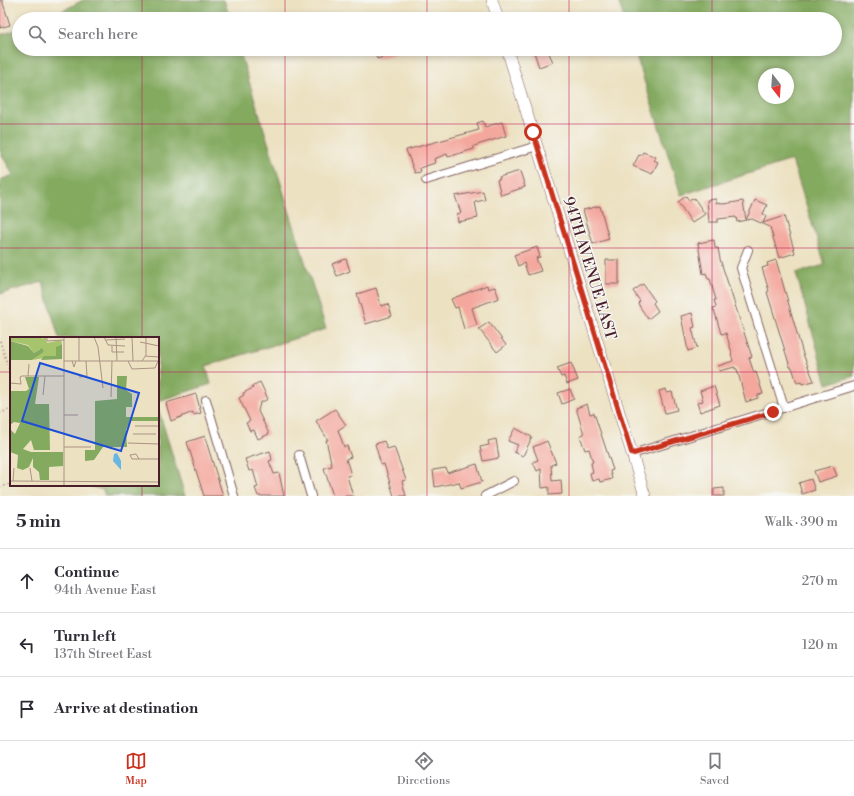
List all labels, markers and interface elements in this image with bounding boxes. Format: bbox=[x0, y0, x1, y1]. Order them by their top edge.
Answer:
search box bbox=[12, 12, 842, 56]
icon: search bbox=[26, 23, 48, 45]
text: Search here bbox=[58, 25, 138, 44]
north arrow bbox=[758, 68, 794, 104]
route start bbox=[524, 123, 542, 141]
street label: 94TH AVENUE EAST bbox=[559, 194, 620, 342]
inset map bbox=[10, 337, 159, 486]
route end bbox=[764, 403, 782, 421]
text: 5 min bbox=[16, 511, 61, 533]
text: Walk · 390 m bbox=[765, 514, 838, 530]
text: Continue bbox=[54, 563, 119, 582]
icon: ahead bbox=[16, 570, 38, 592]
text: 270 m bbox=[802, 573, 838, 589]
text: 94th Avenue East bbox=[54, 582, 156, 598]
text: Turn left bbox=[54, 627, 116, 646]
icon: left bbox=[16, 634, 38, 656]
text: 120 m bbox=[802, 637, 838, 653]
text: 137th Street East bbox=[54, 646, 152, 662]
icon: arrive bbox=[16, 698, 38, 720]
text: Arrive at destination bbox=[54, 699, 198, 718]
tab: Map bbox=[125, 750, 147, 788]
tab: Directions bbox=[397, 750, 450, 788]
tab: Saved bbox=[700, 750, 729, 788]

